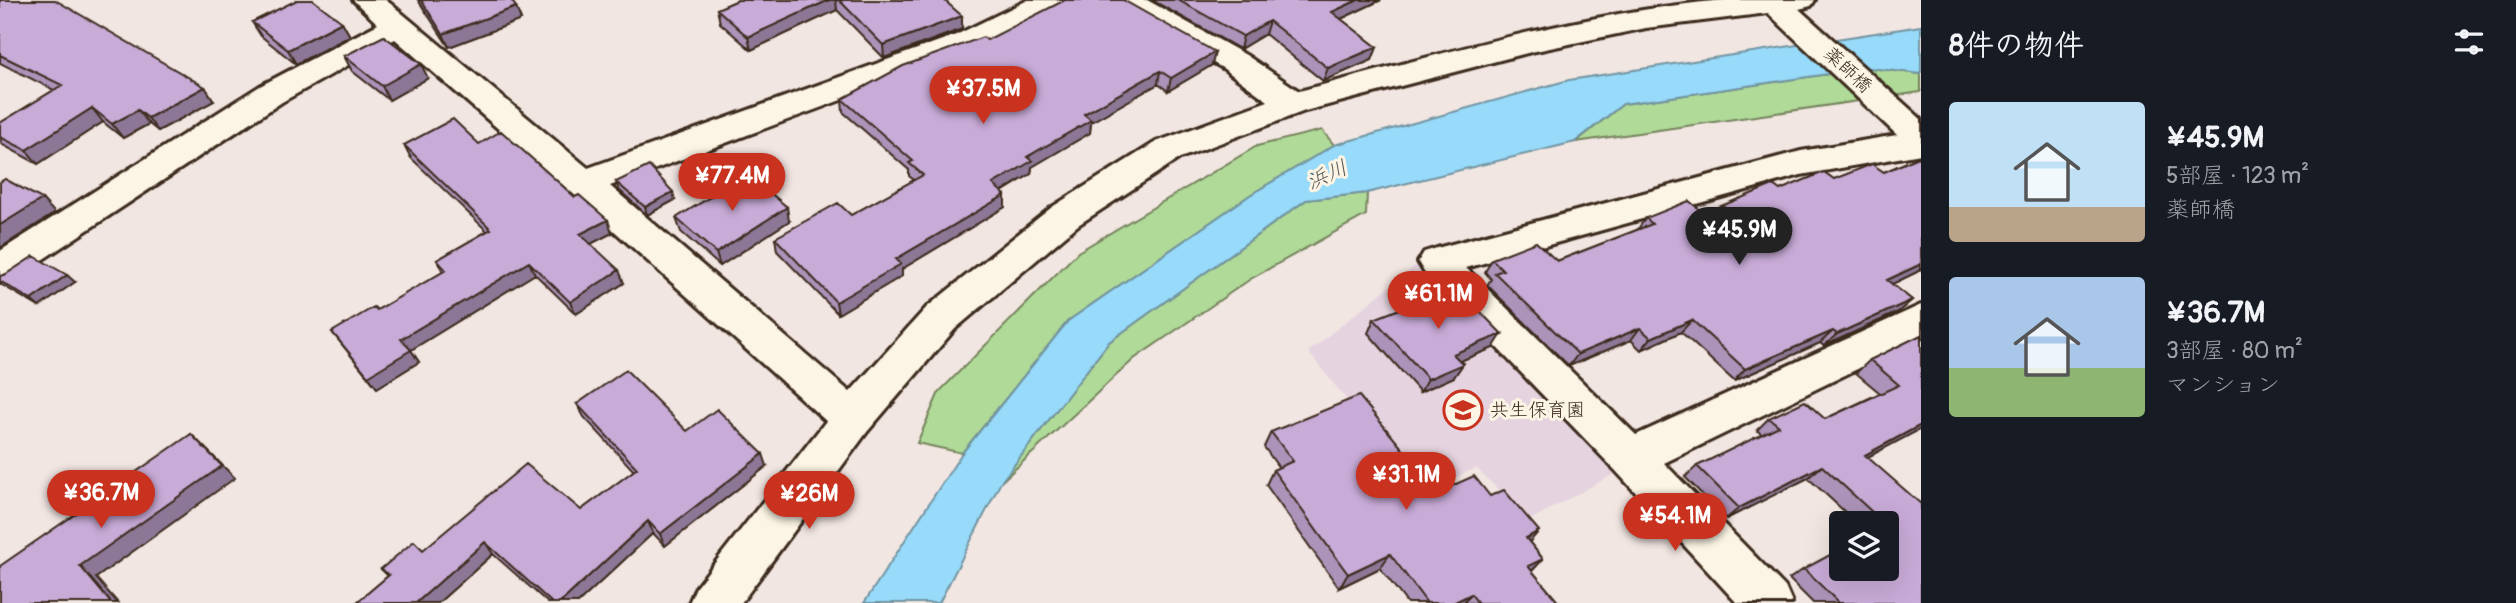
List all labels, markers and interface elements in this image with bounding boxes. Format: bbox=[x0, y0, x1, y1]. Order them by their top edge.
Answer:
icon: filters bbox=[2450, 23, 2488, 61]
text: 8件の物件 bbox=[1949, 27, 2084, 64]
street label: 薬師橋 bbox=[1819, 42, 1877, 98]
pin: ¥37.5M bbox=[926, 66, 1040, 126]
text: ¥37.5M bbox=[945, 74, 1021, 103]
text: ¥45.9M bbox=[2166, 119, 2264, 156]
icon: home bbox=[2005, 130, 2089, 214]
pin: ¥77.4M bbox=[675, 154, 789, 213]
water label: 浜川 bbox=[1302, 154, 1352, 196]
text: ¥77.4M bbox=[694, 161, 770, 190]
text: 5部屋 · 123 m² bbox=[2166, 161, 2309, 190]
text: 薬師橋 bbox=[2166, 195, 2235, 224]
pin: ¥45.9M bbox=[1682, 208, 1796, 267]
text: ¥45.9M bbox=[1701, 215, 1777, 244]
pin: ¥61.1M bbox=[1381, 272, 1495, 331]
text: ¥61.1M bbox=[1404, 279, 1472, 308]
text: ¥36.7M bbox=[2166, 294, 2265, 331]
icon: home bbox=[2005, 305, 2089, 389]
text: 3部屋 · 80 m² bbox=[2166, 336, 2303, 365]
text: マンション bbox=[2166, 370, 2280, 399]
school or university icon: 共生保育園 bbox=[1442, 389, 1484, 431]
place label: 共生保育園 bbox=[1490, 398, 1585, 422]
pin: ¥31.1M bbox=[1349, 452, 1463, 512]
text: ¥31.1M bbox=[1372, 460, 1440, 489]
pin: ¥36.7M bbox=[44, 470, 158, 530]
pin: ¥26M bbox=[768, 472, 850, 531]
text: ¥36.7M bbox=[63, 478, 139, 507]
text: ¥26M bbox=[780, 479, 838, 508]
pin: ¥54.1M bbox=[1618, 494, 1732, 553]
text: ¥54.1M bbox=[1639, 501, 1711, 530]
map controls bbox=[1829, 511, 1899, 581]
button: layers bbox=[1829, 511, 1899, 581]

